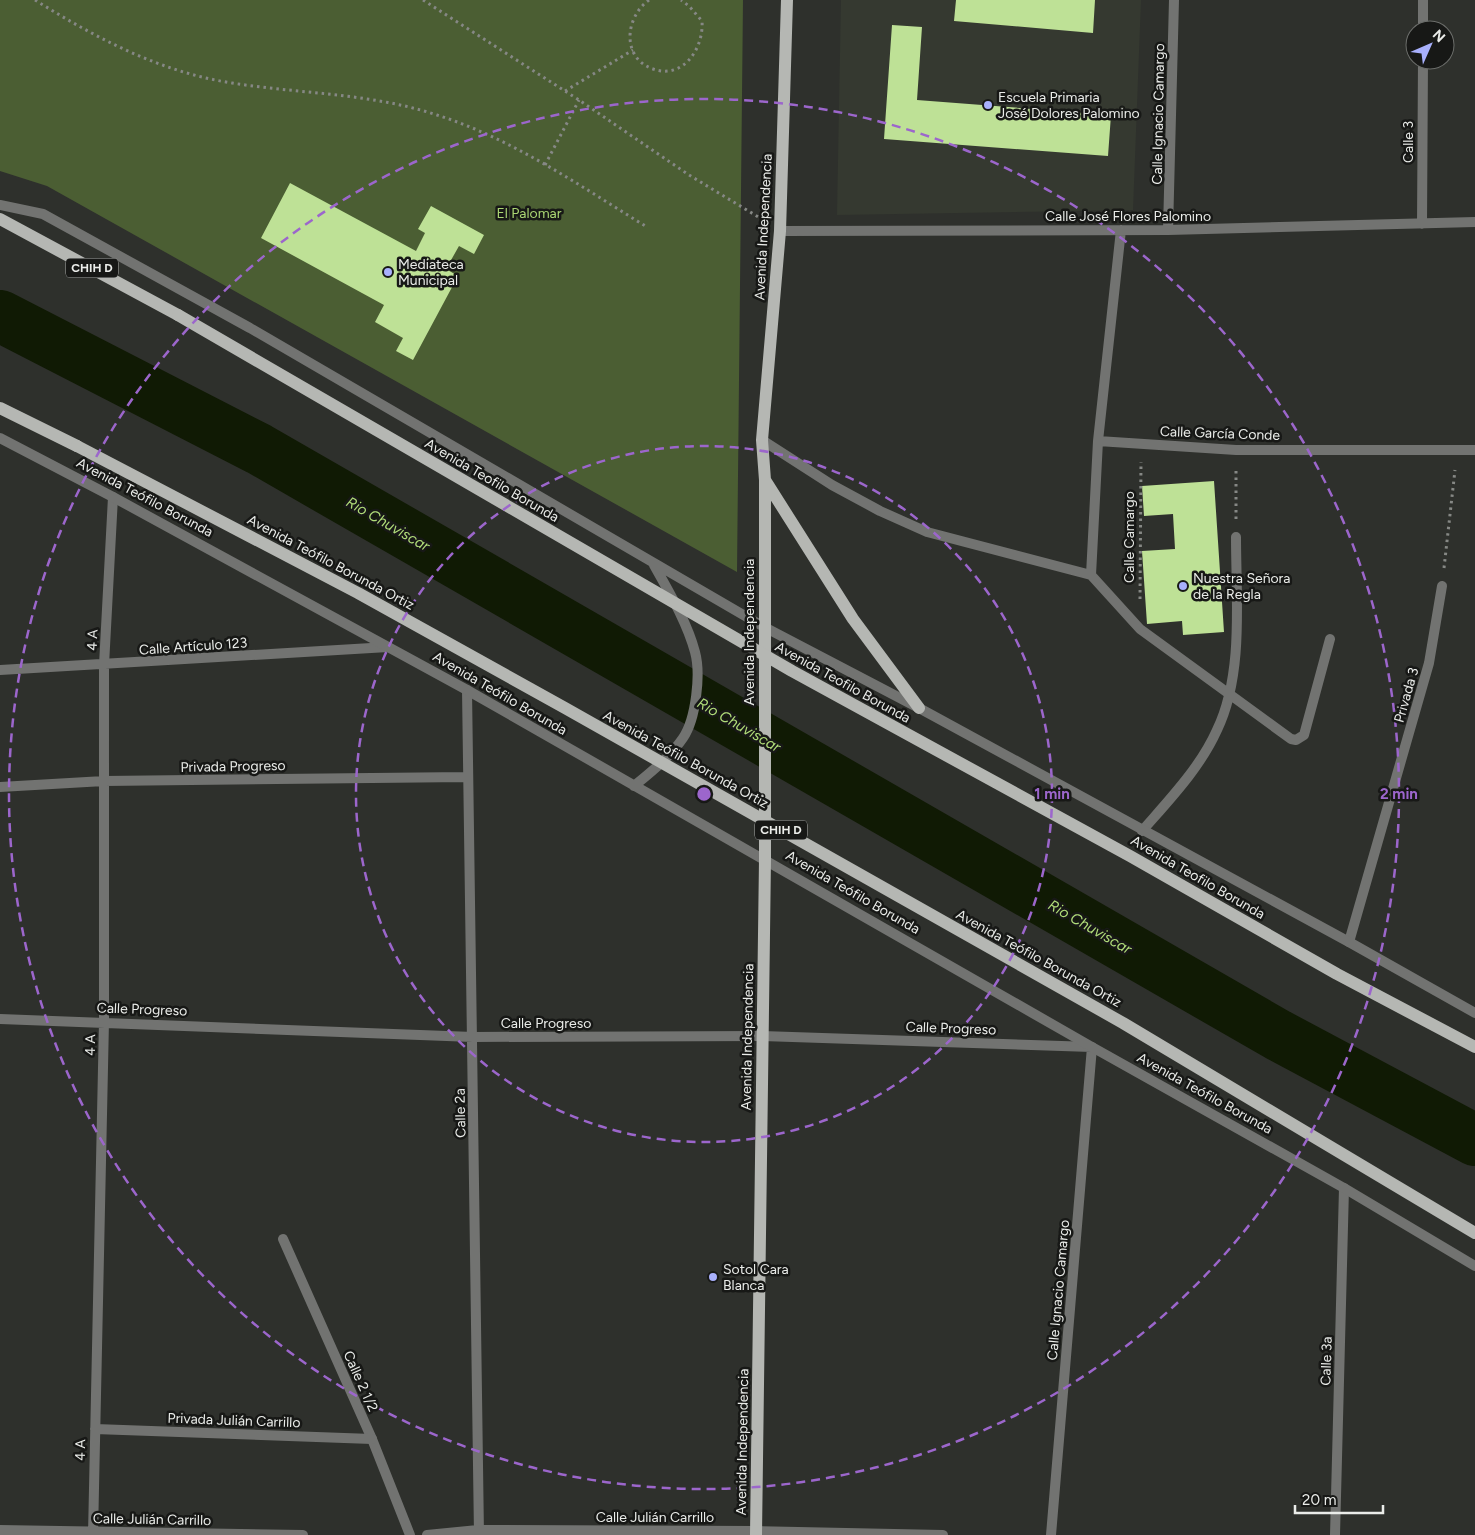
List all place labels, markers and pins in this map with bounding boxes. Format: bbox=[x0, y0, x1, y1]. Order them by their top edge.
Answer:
place label: Escuela Primaria José Dolores Palomino bbox=[998, 89, 1140, 122]
marker: Escuela Primaria José Dolores Palomino bbox=[982, 99, 994, 111]
place label: Mediateca Municipal bbox=[398, 256, 464, 289]
marker: Mediateca Municipal bbox=[382, 266, 394, 278]
place label: Nuestra Señora de la Regla bbox=[1193, 570, 1290, 603]
marker: Nuestra Señora de la Regla bbox=[1177, 580, 1189, 592]
centre of rings bbox=[695, 785, 713, 803]
place label: Sotol Cara Blanca bbox=[723, 1261, 789, 1294]
marker: Sotol Cara Blanca bbox=[707, 1271, 719, 1283]

